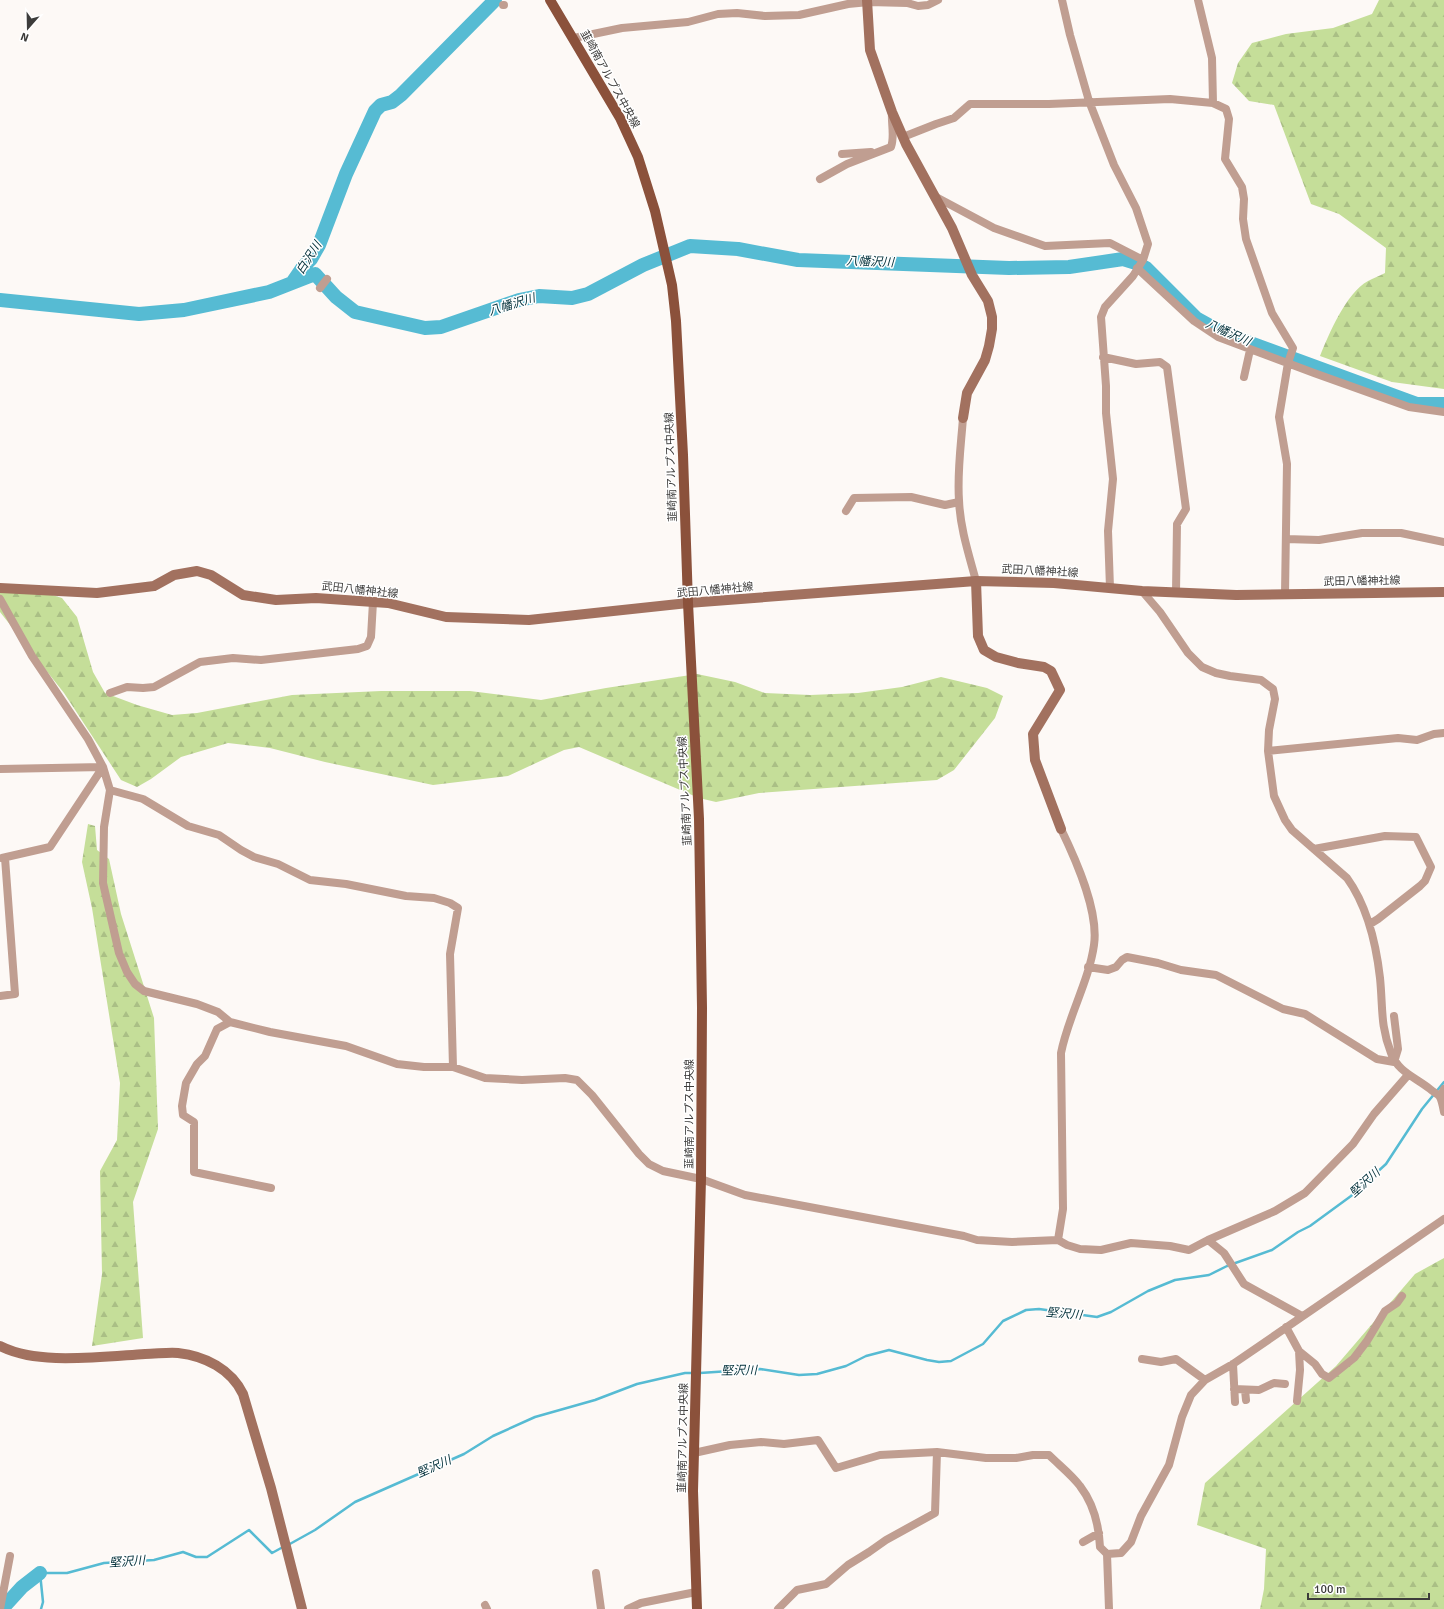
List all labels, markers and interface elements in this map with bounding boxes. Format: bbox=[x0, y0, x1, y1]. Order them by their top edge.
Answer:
north arrow bbox=[8, 8, 48, 48]
street label: 韮崎南アルプス中央線 bbox=[578, 28, 642, 130]
text: N bbox=[19, 30, 31, 44]
water label: 白沢川 bbox=[293, 237, 326, 277]
water label: 八幡沢川 bbox=[846, 254, 896, 270]
water label: 八幡沢川 bbox=[487, 290, 539, 319]
water label: 八幡沢川 bbox=[1203, 316, 1255, 350]
street label: 韮崎南アルプス中央線 bbox=[663, 412, 679, 522]
street label: 武田八幡神社線 bbox=[1001, 562, 1079, 580]
street label: 武田八幡神社線 bbox=[1323, 574, 1401, 588]
street label: 武田八幡神社線 bbox=[321, 580, 399, 600]
street label: 武田八幡神社線 bbox=[676, 580, 754, 600]
street label: 韮崎南アルプス中央線 bbox=[676, 736, 694, 846]
street label: 韮崎南アルプス中央線 bbox=[683, 1059, 696, 1169]
water label: 堅沢川 bbox=[1347, 1164, 1385, 1201]
water label: 堅沢川 bbox=[1045, 1305, 1085, 1323]
water label: 堅沢川 bbox=[721, 1363, 759, 1379]
street label: 韮崎南アルプス中央線 bbox=[676, 1383, 690, 1493]
water label: 堅沢川 bbox=[414, 1452, 455, 1481]
water label: 堅沢川 bbox=[109, 1553, 147, 1571]
scale bar bbox=[1308, 1575, 1429, 1601]
text: 100 m bbox=[1314, 1582, 1346, 1597]

